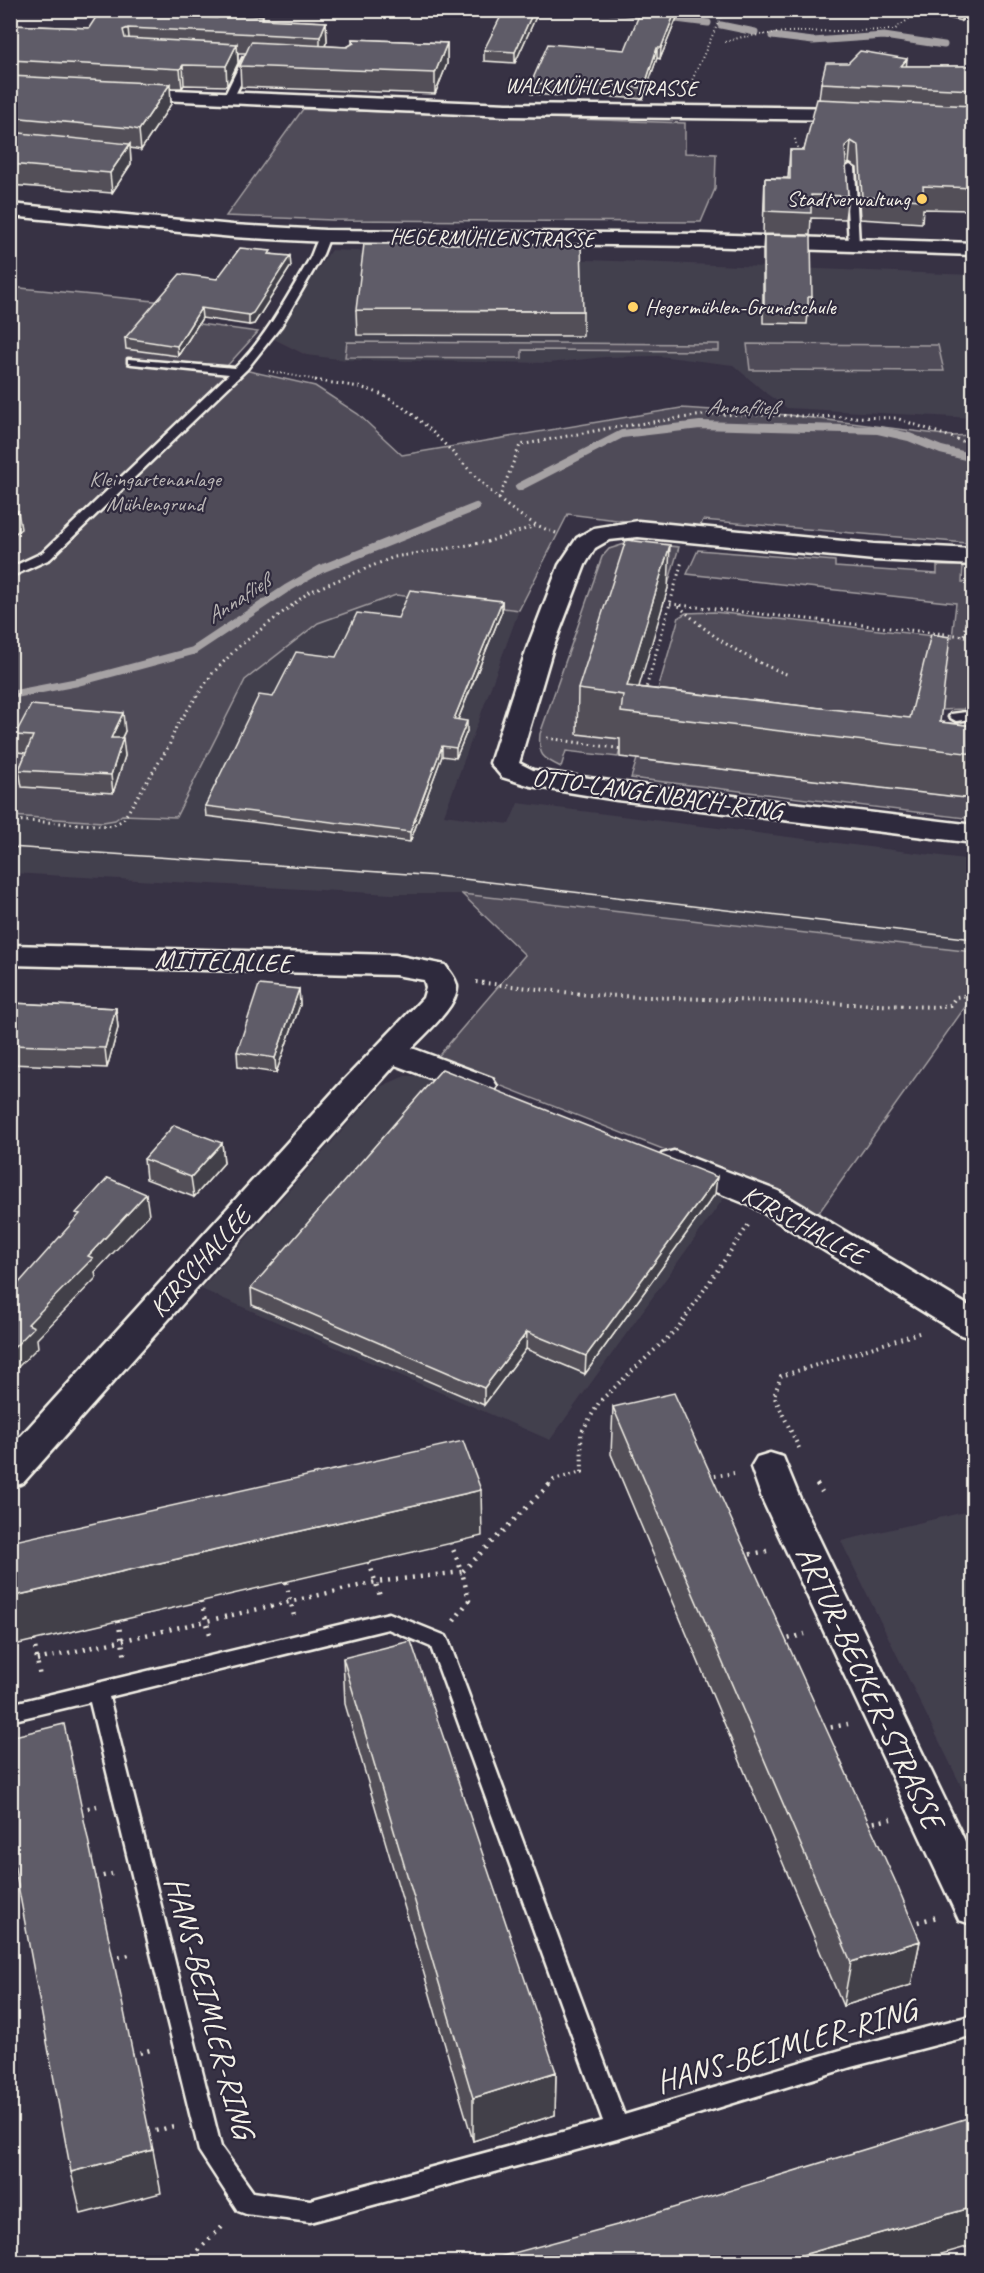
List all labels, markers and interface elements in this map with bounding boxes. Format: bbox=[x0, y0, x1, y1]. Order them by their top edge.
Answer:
street label: WALKMÜHLENSTRASSE bbox=[504, 71, 700, 103]
place label: Stadtverwaltung bbox=[786, 185, 911, 213]
marker: Stadtverwaltung bbox=[915, 192, 929, 206]
street label: HEGERMÜHLENSTRASSE bbox=[390, 222, 597, 254]
place label: Hegermühlen-Grundschule bbox=[645, 293, 837, 321]
marker: Hegermühlen-Grundschule bbox=[626, 300, 640, 314]
water label: Annafließ bbox=[707, 392, 784, 422]
park label: Kleingartenanlage Mühlengrund bbox=[89, 465, 223, 518]
water label: Annafließ bbox=[201, 565, 280, 630]
street label: OTTO-LANGENBACH-RING bbox=[530, 760, 788, 828]
street label: MITTELALLEE bbox=[154, 942, 296, 980]
street label: KIRSCHALLEE bbox=[736, 1177, 875, 1274]
street label: KIRSCHALLEE bbox=[142, 1198, 260, 1324]
street label: ARTUR-BECKER-STRASSE bbox=[786, 1539, 956, 1839]
street label: HANS-BEIMLER-RING bbox=[155, 1872, 266, 2146]
street label: HANS-BEIMLER-RING bbox=[651, 1988, 925, 2103]

